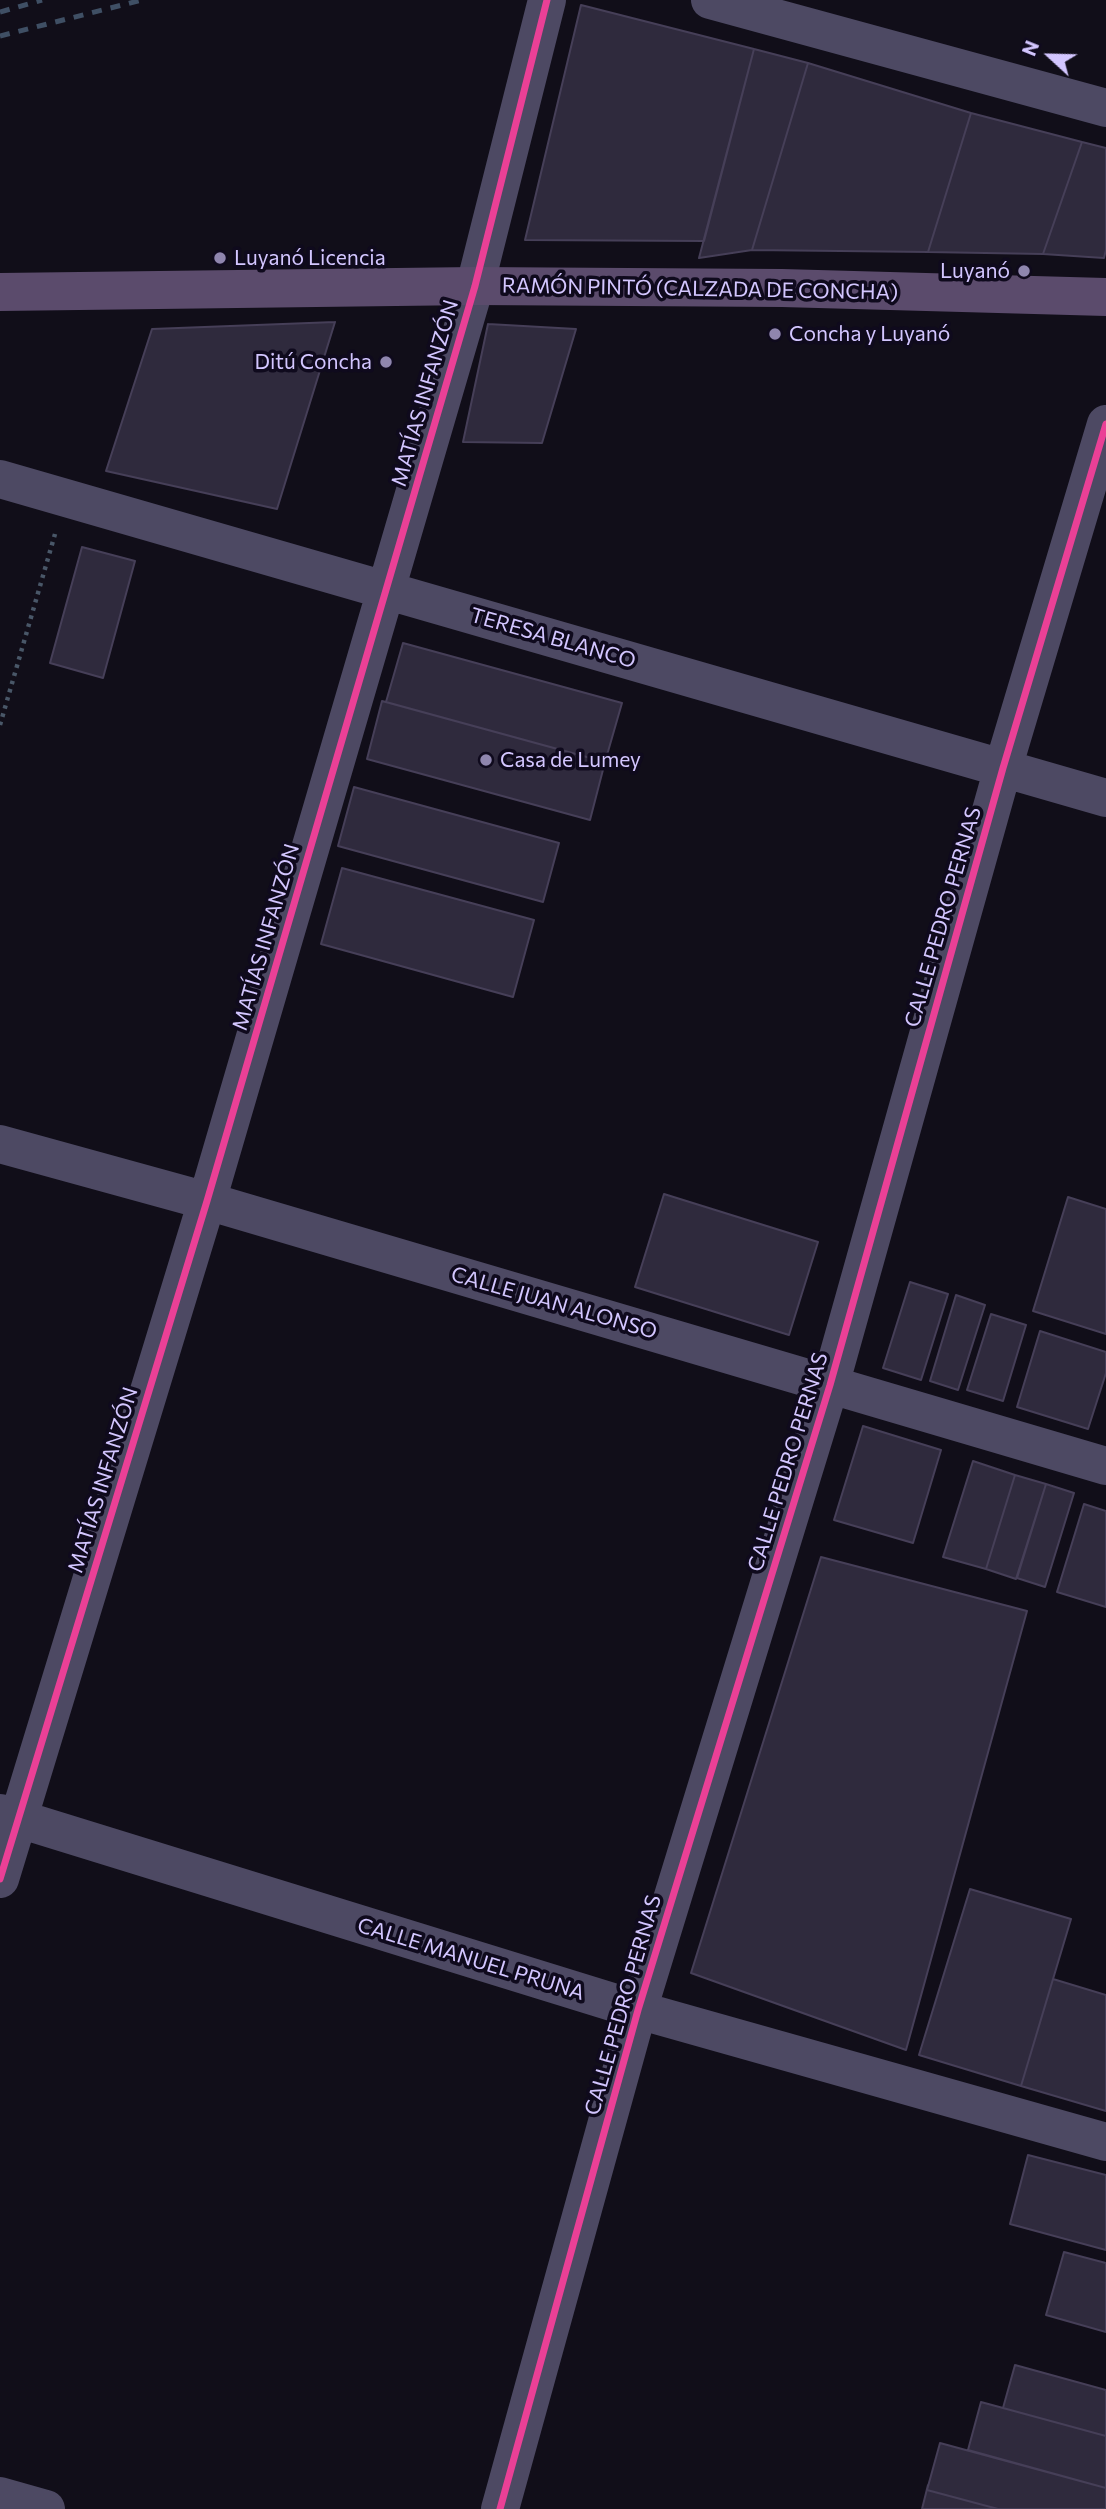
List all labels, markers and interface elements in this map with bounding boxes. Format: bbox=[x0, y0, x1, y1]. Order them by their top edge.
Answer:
north arrow bbox=[1015, 21, 1085, 91]
text: N bbox=[1017, 37, 1043, 59]
place label: Luyanó Licencia bbox=[234, 245, 386, 271]
marker: Luyanó Licencia bbox=[212, 250, 228, 266]
place label: Luyanó bbox=[940, 258, 1010, 284]
marker: Luyanó bbox=[1016, 263, 1032, 279]
street label: RAMÓN PINTÓ (CALZADA DE CONCHA) bbox=[502, 273, 898, 305]
street label: MATÍAS INFANZÓN bbox=[386, 297, 464, 489]
place label: Concha y Luyanó bbox=[789, 321, 950, 347]
marker: Concha y Luyanó bbox=[767, 326, 783, 342]
place label: Ditú Concha bbox=[254, 349, 372, 375]
marker: Ditú Concha bbox=[378, 354, 394, 370]
street label: TERESA BLANCO bbox=[467, 602, 639, 674]
place label: Casa de Lumey bbox=[500, 747, 641, 773]
marker: Casa de Lumey bbox=[478, 752, 494, 768]
street label: CALLE PEDRO PERNAS bbox=[899, 804, 987, 1030]
street label: MATÍAS INFANZÓN bbox=[227, 841, 305, 1033]
street label: CALLE JUAN ALONSO bbox=[448, 1262, 660, 1344]
street label: CALLE PEDRO PERNAS bbox=[743, 1349, 833, 1575]
street label: MATÍAS INFANZÓN bbox=[63, 1384, 143, 1576]
street label: CALLE PEDRO PERNAS bbox=[579, 1892, 667, 2118]
street label: CALLE MANUEL PRUNA bbox=[354, 1912, 588, 2006]

